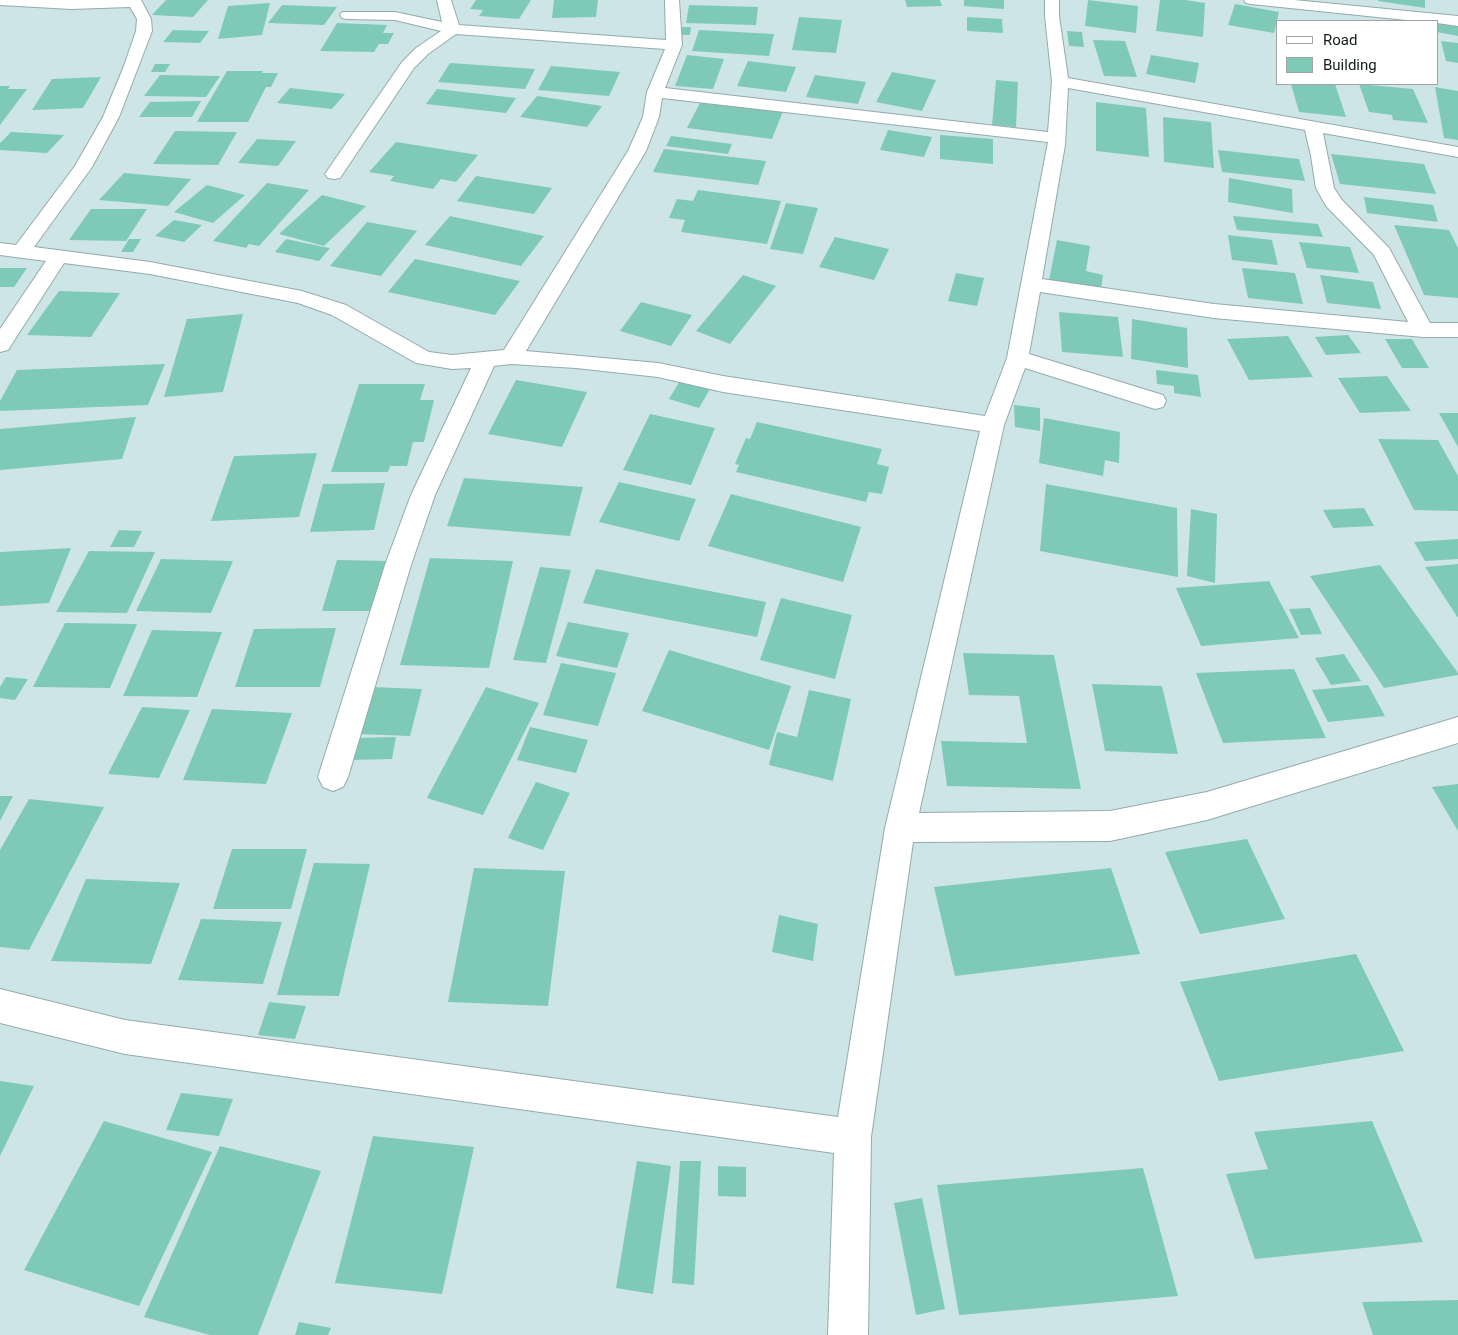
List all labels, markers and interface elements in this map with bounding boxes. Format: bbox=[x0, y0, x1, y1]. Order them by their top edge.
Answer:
legend bbox=[1276, 20, 1438, 85]
text: Road bbox=[1323, 31, 1357, 49]
text: Building bbox=[1323, 56, 1377, 74]

